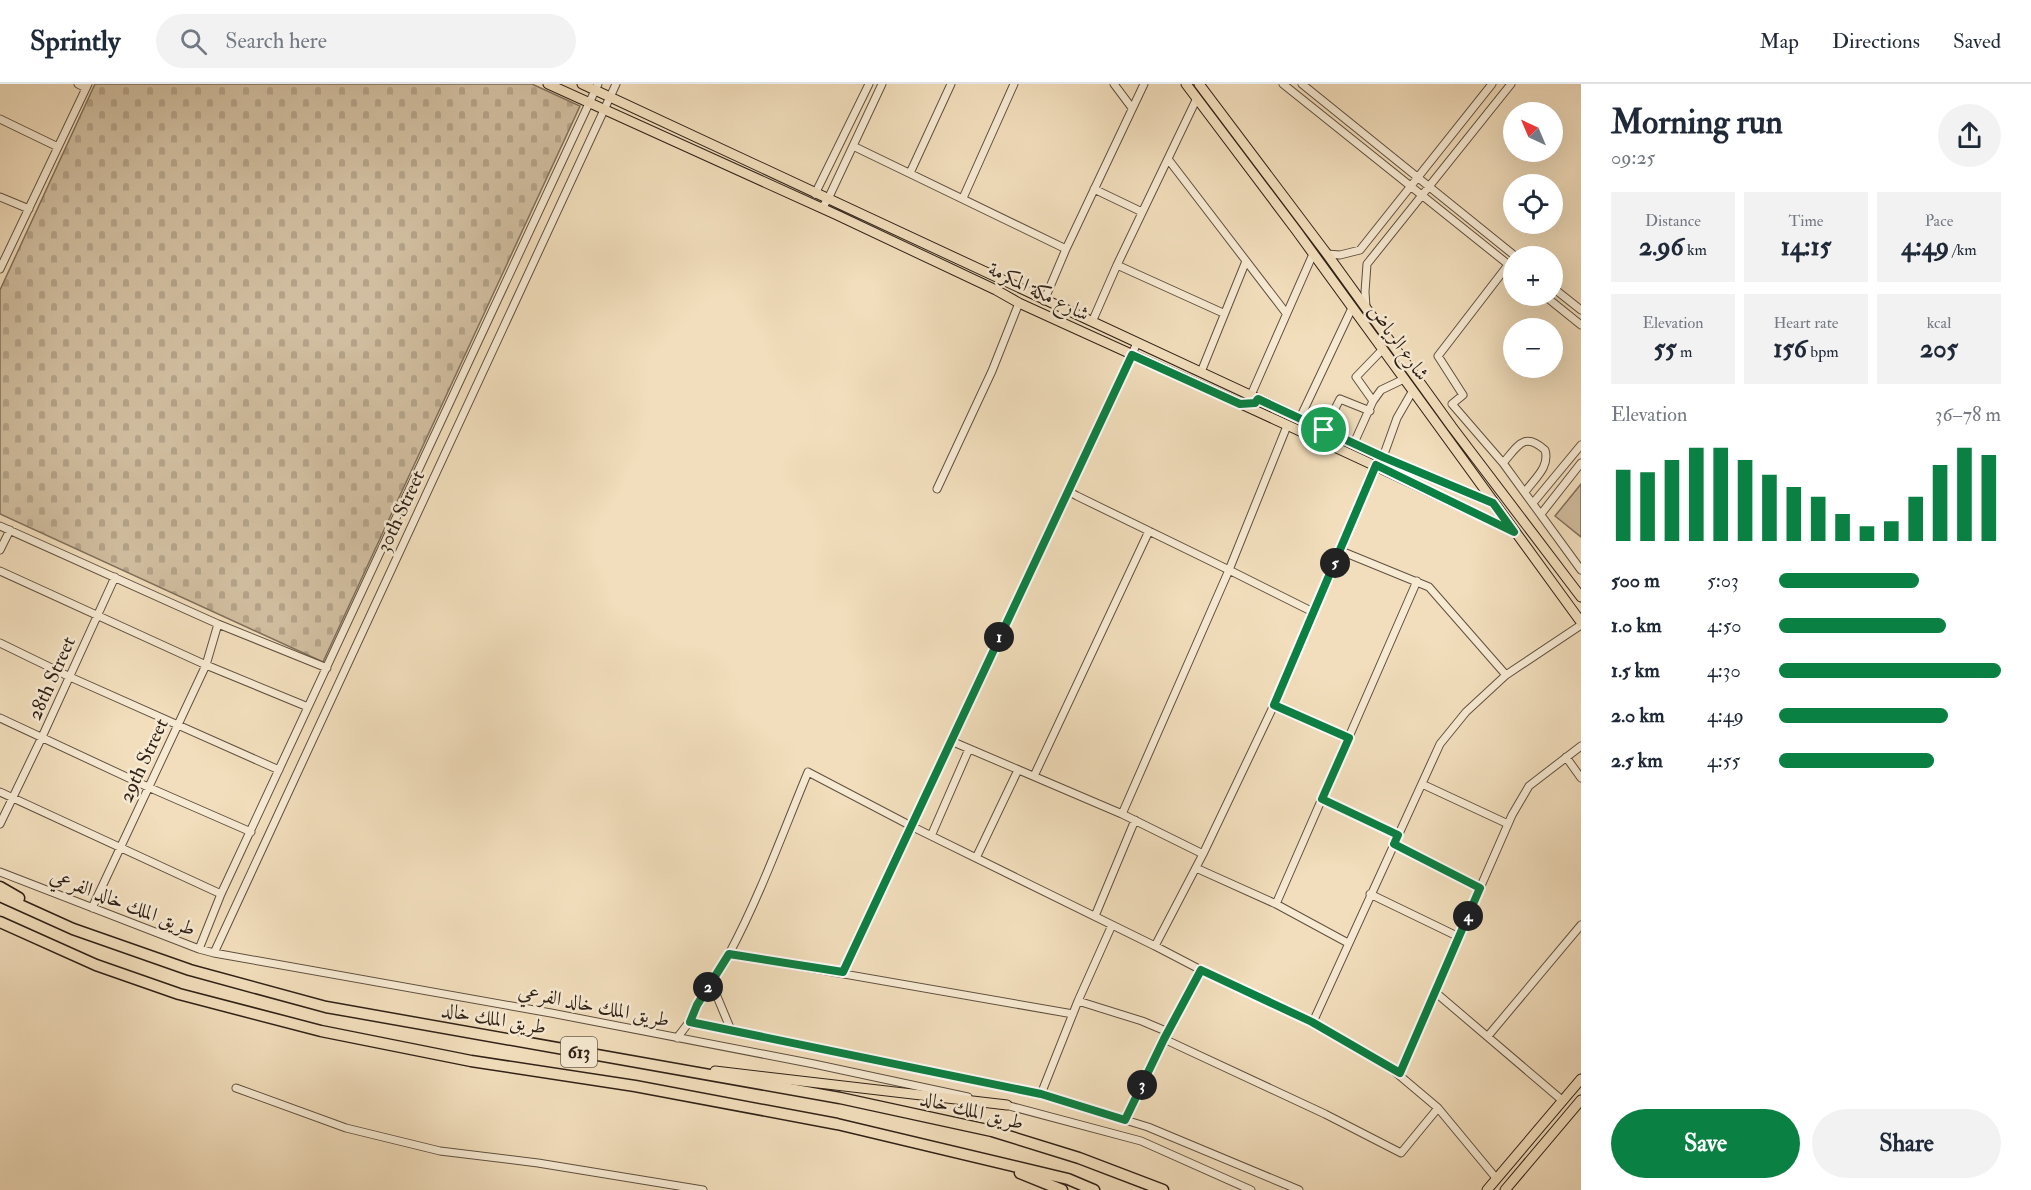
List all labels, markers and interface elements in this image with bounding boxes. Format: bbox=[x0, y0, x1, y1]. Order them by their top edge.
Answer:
search box bbox=[156, 14, 576, 68]
text: Sprintly bbox=[30, 24, 120, 59]
icon: search bbox=[177, 25, 210, 58]
text: Search here bbox=[225, 27, 327, 55]
text: Map bbox=[1759, 28, 1799, 55]
text: Directions bbox=[1832, 28, 1920, 55]
text: Saved bbox=[1953, 28, 2001, 55]
north arrow bbox=[1503, 102, 1563, 162]
map controls bbox=[1503, 102, 1563, 378]
text: Morning run bbox=[1611, 102, 1783, 143]
button: share bbox=[1938, 104, 2001, 167]
text: 09:25 bbox=[1611, 145, 1655, 170]
button: locate bbox=[1503, 174, 1563, 234]
text: Distance bbox=[1645, 211, 1701, 231]
text: Time bbox=[1789, 211, 1823, 231]
text: Pace bbox=[1925, 211, 1953, 231]
text: 2.96 bbox=[1639, 231, 1684, 263]
text: 14:15 bbox=[1781, 231, 1831, 263]
text: 4:49 bbox=[1901, 231, 1949, 263]
text: km bbox=[1684, 240, 1707, 260]
text: /km bbox=[1949, 240, 1977, 260]
button: + bbox=[1503, 246, 1563, 306]
street label: شارع مكة المكرمة bbox=[982, 256, 1094, 331]
street label: شارع الرياض bbox=[1358, 299, 1435, 388]
text: Elevation bbox=[1643, 313, 1703, 333]
text: Heart rate bbox=[1773, 313, 1839, 333]
text: kcal bbox=[1927, 313, 1951, 333]
button: − bbox=[1503, 318, 1563, 378]
text: 55 bbox=[1654, 333, 1677, 365]
text: 156 bbox=[1773, 333, 1807, 365]
text: 205 bbox=[1920, 333, 1958, 365]
text: m bbox=[1677, 342, 1692, 362]
text: bpm bbox=[1807, 342, 1839, 362]
text: Elevation bbox=[1611, 402, 1687, 427]
text: 36–78 m bbox=[1935, 402, 2001, 427]
pin bbox=[1298, 404, 1349, 455]
icon: arrive bbox=[1307, 413, 1340, 446]
street label: 30th Street bbox=[371, 466, 430, 556]
pin: 5 bbox=[1320, 548, 1350, 578]
text: 5 bbox=[1331, 553, 1339, 573]
text: 500 m bbox=[1611, 568, 1660, 593]
text: 5:03 bbox=[1707, 568, 1739, 593]
text: 1.0 km bbox=[1611, 613, 1662, 638]
text: 4:50 bbox=[1707, 613, 1742, 638]
pin: 1 bbox=[984, 622, 1014, 652]
text: 1 bbox=[996, 627, 1002, 647]
street label: 28th Street bbox=[22, 632, 81, 724]
text: 1.5 km bbox=[1611, 658, 1660, 683]
text: 4:30 bbox=[1707, 658, 1741, 683]
text: 2.0 km bbox=[1611, 703, 1665, 728]
text: 4:49 bbox=[1707, 703, 1744, 728]
street label: 29th Street bbox=[113, 714, 174, 806]
text: 2.5 km bbox=[1611, 748, 1663, 773]
text: 4:55 bbox=[1707, 748, 1740, 773]
street label: طريق الملك خالد الفرعي bbox=[45, 863, 199, 945]
pin: 4 bbox=[1453, 901, 1483, 931]
text: 4 bbox=[1464, 906, 1472, 926]
pin: 2 bbox=[693, 972, 723, 1002]
text: 2 bbox=[704, 977, 712, 997]
street label: طريق الملك خالد الفرعي bbox=[515, 979, 672, 1035]
street label: طريق الملك خالد bbox=[440, 997, 548, 1040]
road number: 613 bbox=[561, 1037, 597, 1067]
pin: 3 bbox=[1127, 1070, 1157, 1100]
text: 3 bbox=[1139, 1075, 1145, 1095]
street label: طريق الملك خالد bbox=[917, 1086, 1026, 1135]
button: Save bbox=[1611, 1109, 1800, 1178]
button: Share bbox=[1812, 1109, 2001, 1178]

